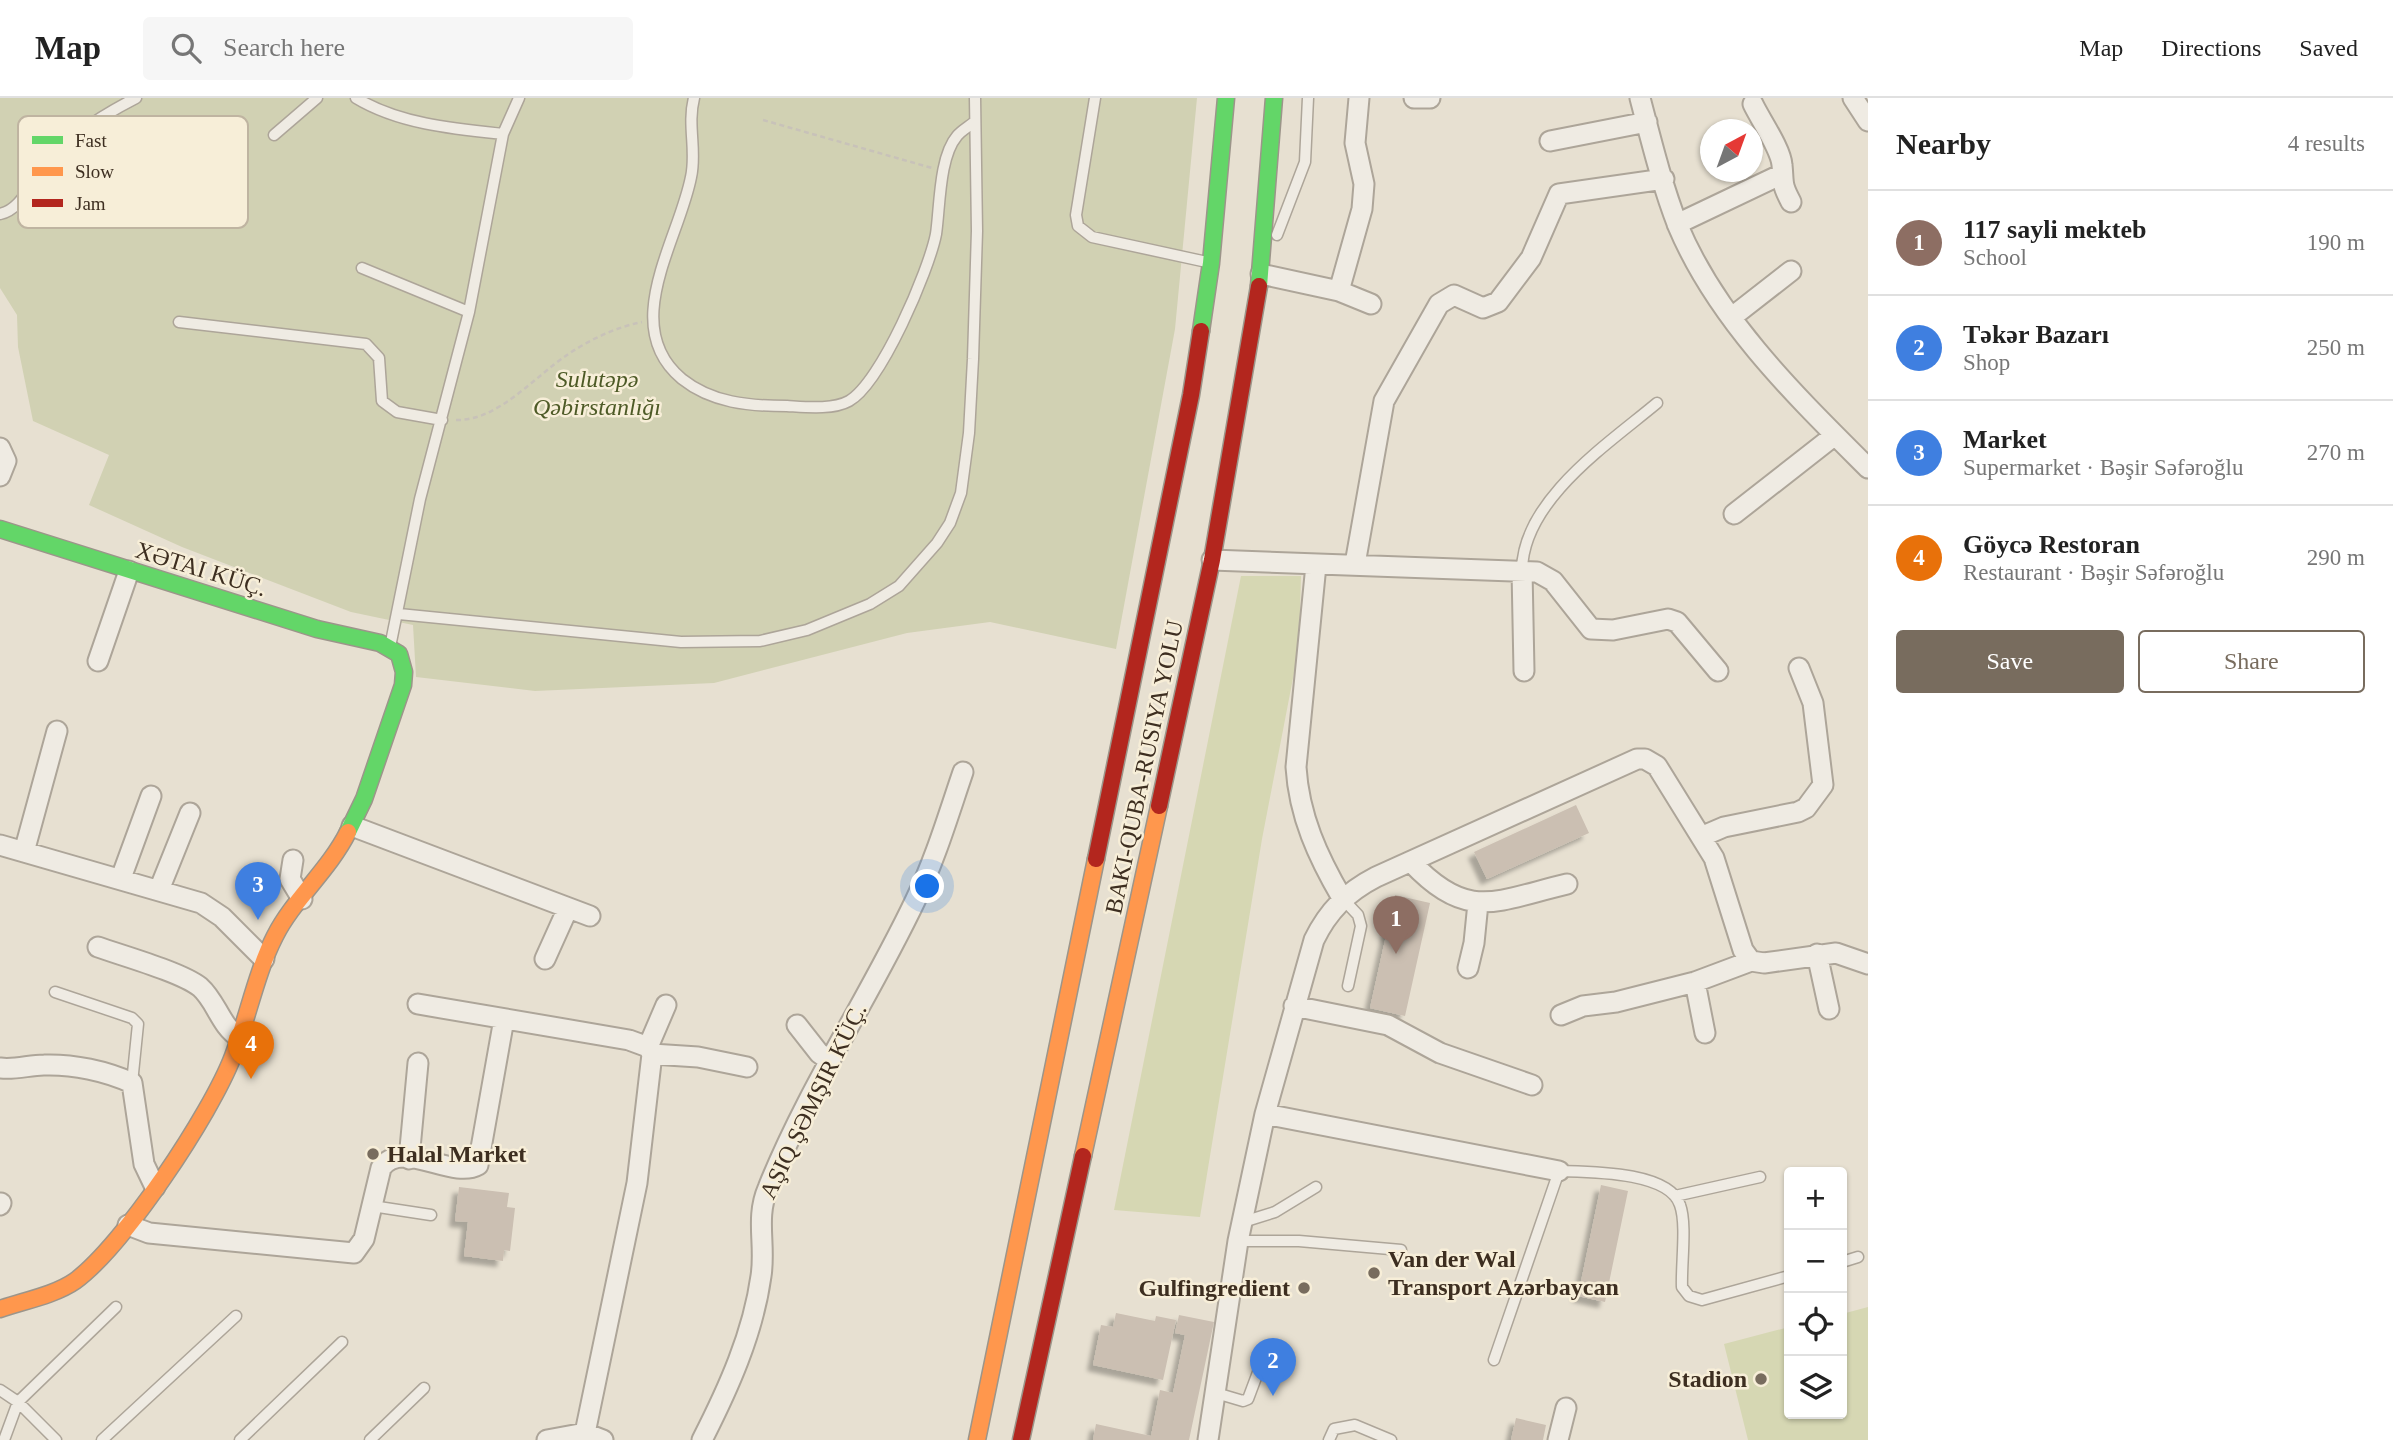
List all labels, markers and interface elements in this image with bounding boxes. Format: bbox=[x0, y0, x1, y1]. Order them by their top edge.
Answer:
search box bbox=[143, 17, 633, 80]
icon: search bbox=[167, 29, 205, 67]
text: Map bbox=[35, 30, 101, 66]
text: Search here bbox=[223, 33, 345, 62]
text: Map bbox=[2079, 35, 2123, 61]
text: Directions bbox=[2161, 35, 2261, 61]
text: Saved bbox=[2299, 35, 2358, 61]
legend bbox=[18, 116, 248, 228]
north arrow bbox=[1700, 119, 1763, 182]
text: Nearby bbox=[1896, 127, 1991, 160]
text: Fast bbox=[75, 130, 107, 151]
text: 4 results bbox=[2288, 131, 2365, 156]
text: Slow bbox=[75, 161, 114, 182]
text: Jam bbox=[75, 193, 106, 214]
text: 117 sayli mekteb bbox=[1963, 215, 2146, 244]
text: 1 bbox=[1913, 230, 1925, 255]
text: 190 m bbox=[2307, 230, 2365, 255]
text: School bbox=[1963, 245, 2027, 270]
text: Təkər Bazarı bbox=[1963, 320, 2109, 349]
text: 2 bbox=[1913, 335, 1925, 360]
text: 250 m bbox=[2307, 335, 2365, 360]
text: Shop bbox=[1963, 350, 2010, 375]
park label: Sulutəpə Qəbirstanlığı bbox=[533, 366, 661, 420]
text: Market bbox=[1963, 425, 2047, 454]
text: 3 bbox=[1913, 440, 1925, 465]
text: 270 m bbox=[2307, 440, 2365, 465]
text: Supermarket · Bəşir Səfəroğlu bbox=[1963, 455, 2243, 480]
text: Göycə Restoran bbox=[1963, 530, 2140, 559]
street label: XƏTAI KÜÇ. bbox=[132, 537, 270, 601]
text: 4 bbox=[1913, 545, 1925, 570]
text: 290 m bbox=[2307, 545, 2365, 570]
text: Restaurant · Bəşir Səfəroğlu bbox=[1963, 560, 2224, 585]
street label: BAKI-QUBA-RUSIYA YOLU bbox=[1100, 618, 1188, 916]
button: Save bbox=[1896, 630, 2124, 693]
button: Share bbox=[2138, 630, 2365, 693]
pin: 3 bbox=[235, 862, 281, 920]
your location bbox=[910, 869, 944, 903]
pin: 1 bbox=[1373, 896, 1419, 954]
street label: AŞIQ ŞƏMŞIR KÜÇ. bbox=[754, 999, 872, 1203]
pin: 4 bbox=[228, 1021, 274, 1079]
place label: Halal Market bbox=[387, 1141, 526, 1167]
marker: Halal Market bbox=[365, 1146, 381, 1162]
map controls bbox=[1784, 1167, 1847, 1419]
button: + bbox=[1784, 1167, 1847, 1230]
button: − bbox=[1784, 1230, 1847, 1293]
place label: Van der Wal Transport Azərbaycan bbox=[1388, 1246, 1619, 1300]
marker: Van der Wal Transport Azərbaycan bbox=[1366, 1265, 1382, 1281]
place label: Gulfingredient bbox=[1138, 1275, 1290, 1301]
marker: Gulfingredient bbox=[1296, 1280, 1312, 1296]
button: locate bbox=[1784, 1293, 1847, 1356]
pin: 2 bbox=[1250, 1338, 1296, 1396]
button: layers bbox=[1784, 1356, 1847, 1419]
place label: Stadion bbox=[1668, 1366, 1747, 1392]
marker: Stadion bbox=[1753, 1371, 1769, 1387]

